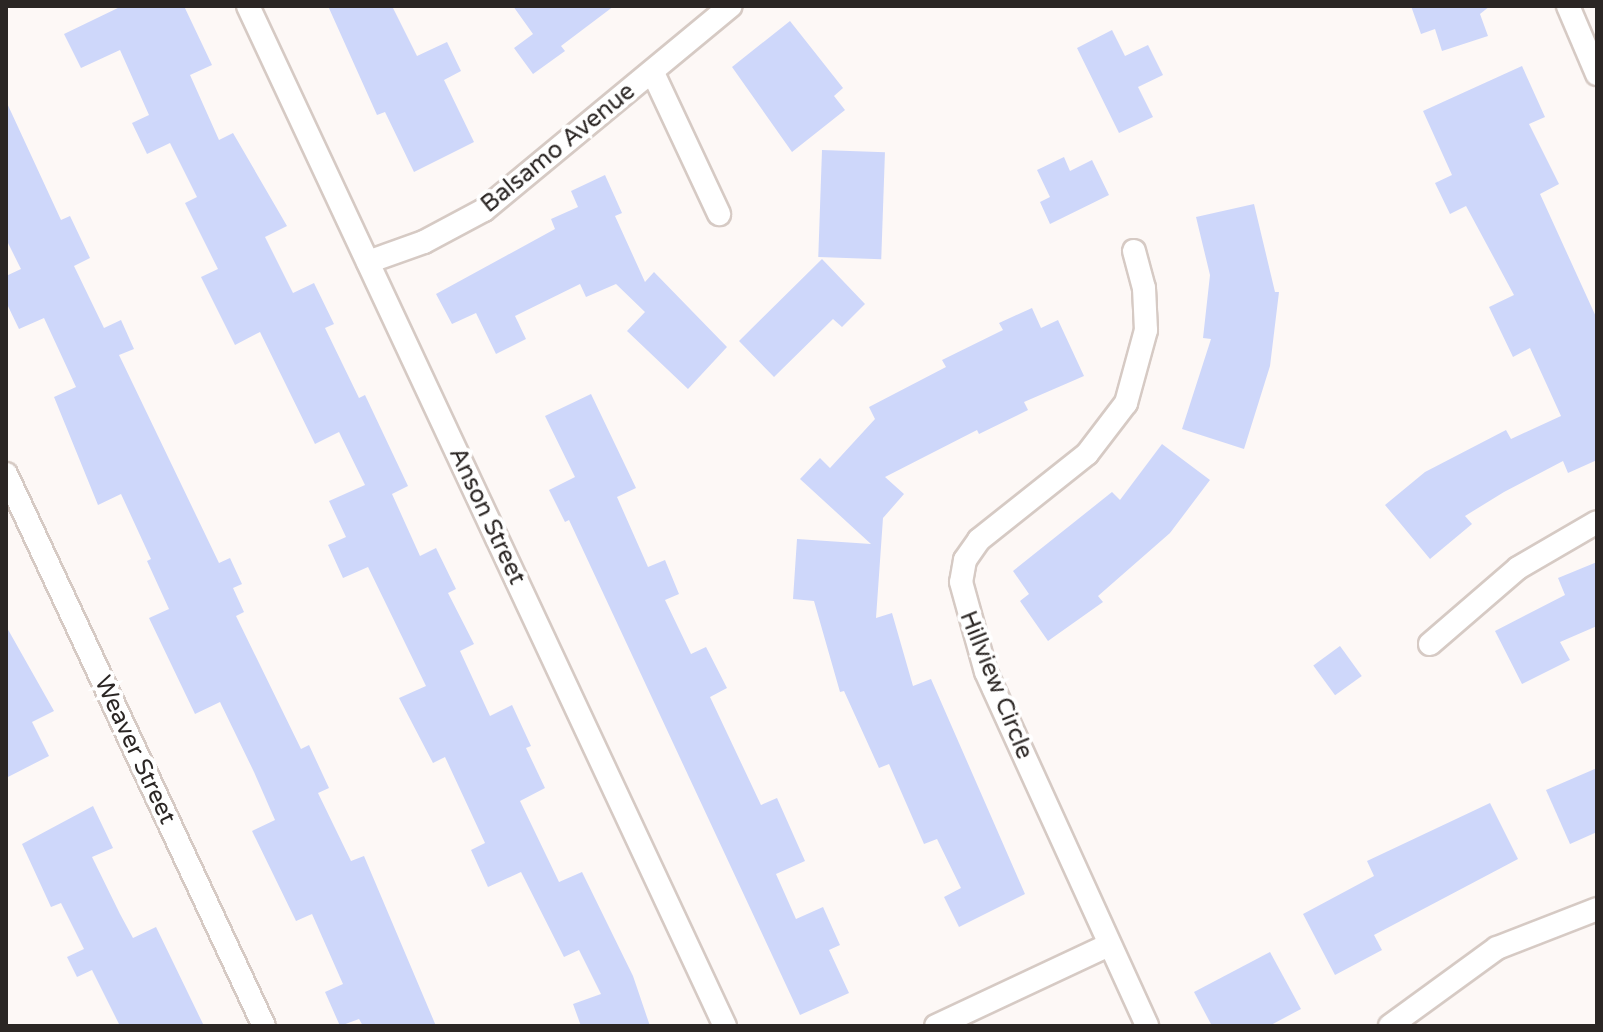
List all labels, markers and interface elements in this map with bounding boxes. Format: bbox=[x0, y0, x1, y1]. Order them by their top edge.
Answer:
street label: Balsamo Avenue bbox=[475, 77, 641, 219]
street label: Anson Street bbox=[443, 443, 531, 589]
street label: Hillview Circle bbox=[953, 607, 1039, 763]
street label: Weaver Street bbox=[88, 671, 182, 829]

